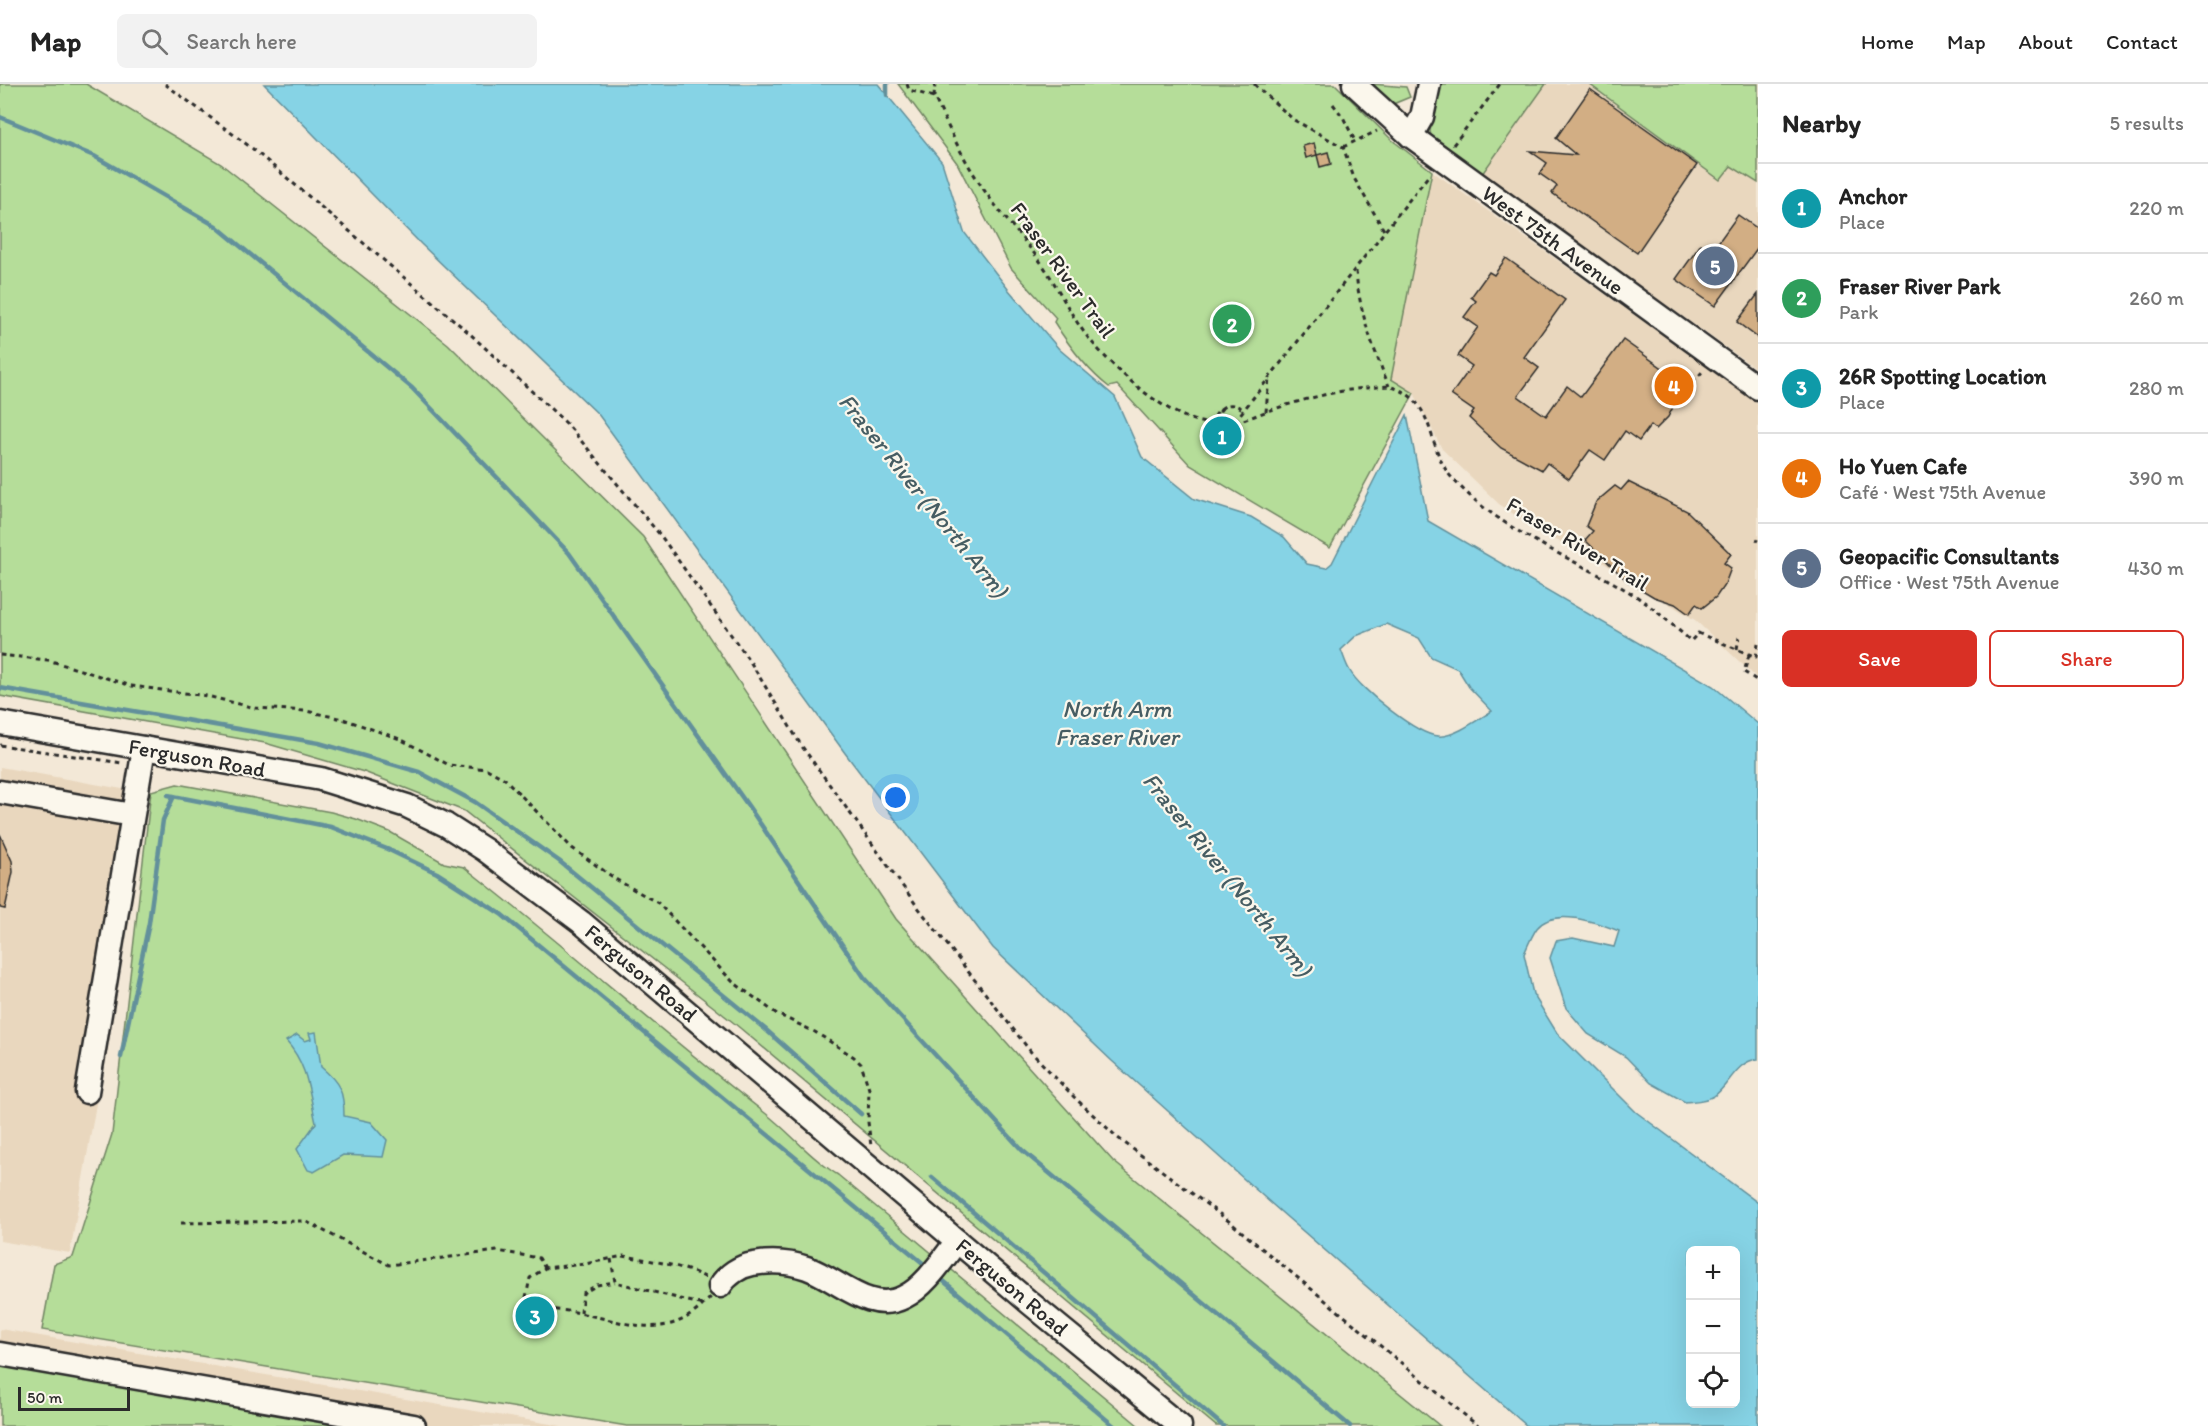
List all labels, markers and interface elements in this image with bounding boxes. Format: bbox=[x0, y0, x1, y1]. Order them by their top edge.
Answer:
search box bbox=[117, 14, 537, 68]
text: Map bbox=[30, 24, 81, 58]
icon: search bbox=[138, 25, 171, 58]
text: Search here bbox=[186, 28, 297, 55]
text: Home bbox=[1861, 29, 1914, 54]
text: Map bbox=[1947, 29, 1986, 54]
text: About bbox=[2019, 29, 2073, 54]
text: Contact bbox=[2106, 29, 2178, 54]
text: Nearby bbox=[1782, 107, 1861, 139]
text: 5 results bbox=[2110, 111, 2184, 135]
street label: West 75th Avenue bbox=[1477, 179, 1629, 301]
text: Anchor bbox=[1839, 183, 1907, 210]
text: 1 bbox=[1797, 196, 1806, 220]
text: 220 m bbox=[2129, 196, 2184, 220]
street label: Fraser River Trail bbox=[1005, 197, 1121, 343]
text: Place bbox=[1839, 210, 1885, 234]
pin: 5 bbox=[1696, 244, 1734, 288]
text: Fraser River Park bbox=[1839, 273, 2001, 300]
text: 2 bbox=[1796, 286, 1807, 310]
text: 260 m bbox=[2129, 286, 2184, 310]
text: Park bbox=[1839, 300, 1878, 324]
pin: 2 bbox=[1212, 302, 1252, 346]
text: 26R Spotting Location bbox=[1839, 363, 2047, 390]
pin: 4 bbox=[1654, 364, 1694, 408]
text: 3 bbox=[1796, 376, 1807, 400]
text: 280 m bbox=[2129, 376, 2184, 400]
water label: Fraser River (North Arm) bbox=[833, 387, 1016, 604]
text: Place bbox=[1839, 390, 1885, 414]
pin: 1 bbox=[1202, 414, 1242, 458]
text: Ho Yuen Cafe bbox=[1839, 453, 1967, 480]
text: 4 bbox=[1795, 466, 1808, 490]
text: 390 m bbox=[2129, 466, 2184, 490]
text: Café · West 75th Avenue bbox=[1839, 480, 2046, 504]
street label: Fraser River Trail bbox=[1502, 491, 1654, 597]
text: Geopacific Consultants bbox=[1839, 543, 2059, 570]
text: 5 bbox=[1796, 556, 1807, 580]
text: 430 m bbox=[2127, 556, 2184, 580]
text: Office · West 75th Avenue bbox=[1839, 570, 2059, 594]
button: Save bbox=[1782, 630, 1977, 687]
button: Share bbox=[1989, 630, 2184, 687]
water label: North Arm Fraser River bbox=[1055, 694, 1182, 751]
street label: Ferguson Road bbox=[126, 733, 268, 783]
water label: Fraser River (North Arm) bbox=[1137, 766, 1320, 983]
your location bbox=[881, 783, 910, 812]
street label: Ferguson Road bbox=[579, 918, 703, 1028]
street label: Ferguson Road bbox=[950, 1232, 1074, 1342]
map controls bbox=[1686, 1246, 1740, 1408]
button: + bbox=[1686, 1246, 1740, 1300]
pin: 3 bbox=[516, 1294, 554, 1338]
button: − bbox=[1686, 1300, 1740, 1354]
button: locate bbox=[1686, 1354, 1740, 1408]
scale bar bbox=[18, 1384, 130, 1412]
text: 50 m bbox=[27, 1388, 62, 1407]

